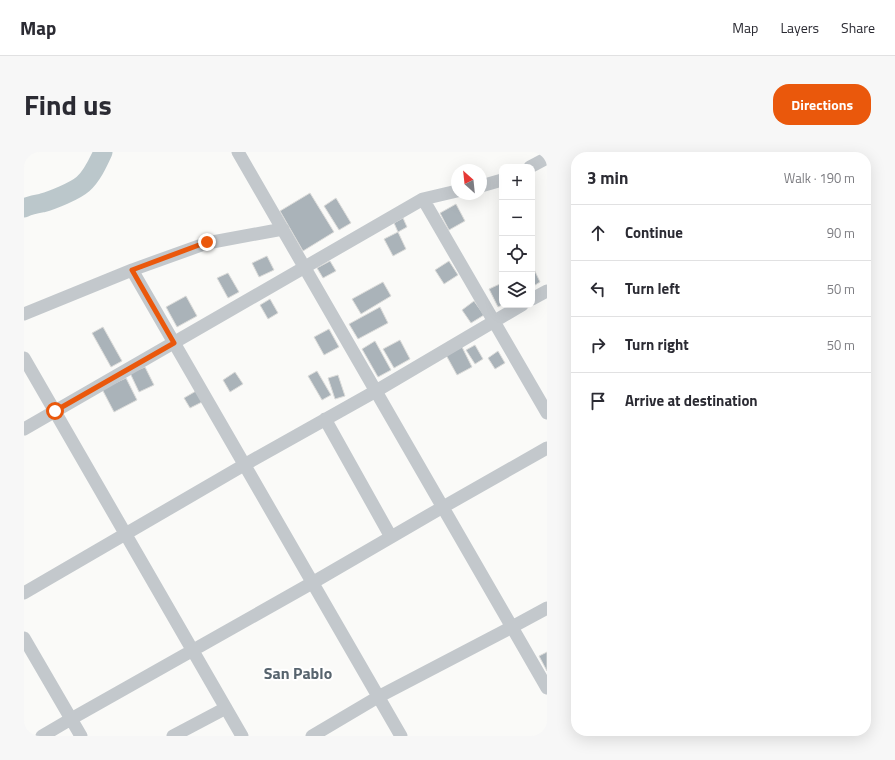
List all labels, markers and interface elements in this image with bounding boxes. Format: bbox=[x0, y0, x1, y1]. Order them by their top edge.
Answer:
text: Map bbox=[20, 13, 56, 42]
text: Map bbox=[732, 17, 758, 38]
text: Layers bbox=[780, 17, 819, 38]
text: Share bbox=[841, 17, 875, 38]
text: Find us bbox=[24, 83, 112, 126]
button: Directions bbox=[773, 84, 871, 125]
north arrow bbox=[451, 164, 487, 200]
map controls bbox=[499, 164, 535, 308]
button: + bbox=[499, 164, 535, 200]
text: 3 min bbox=[587, 165, 628, 191]
text: Walk · 190 m bbox=[784, 168, 855, 188]
button: − bbox=[499, 200, 535, 236]
text: Continue bbox=[625, 221, 683, 244]
icon: ahead bbox=[587, 222, 609, 244]
text: 90 m bbox=[827, 223, 855, 243]
route end bbox=[198, 233, 216, 251]
button: locate bbox=[499, 236, 535, 272]
button: layers bbox=[499, 272, 535, 308]
text: Turn left bbox=[625, 277, 680, 300]
icon: left bbox=[587, 278, 609, 300]
text: 50 m bbox=[827, 279, 855, 299]
text: Turn right bbox=[625, 333, 689, 356]
icon: right bbox=[587, 334, 609, 356]
text: 50 m bbox=[827, 335, 855, 355]
text: Arrive at destination bbox=[625, 389, 758, 412]
icon: arrive bbox=[587, 390, 609, 412]
route start bbox=[46, 402, 64, 420]
district label: San Pablo bbox=[264, 661, 332, 685]

